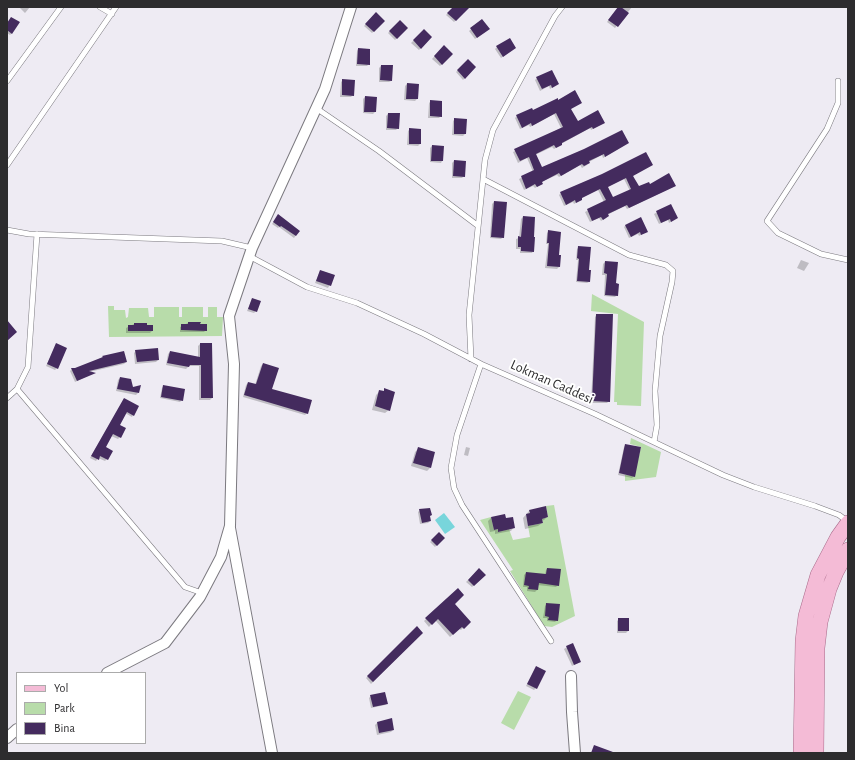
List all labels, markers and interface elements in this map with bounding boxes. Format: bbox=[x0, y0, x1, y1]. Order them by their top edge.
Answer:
street label: Lokman Caddesi bbox=[508, 356, 596, 408]
legend bbox=[16, 672, 146, 744]
text: Yol bbox=[54, 682, 68, 694]
text: Park bbox=[54, 702, 75, 714]
text: Bina bbox=[54, 722, 75, 734]

